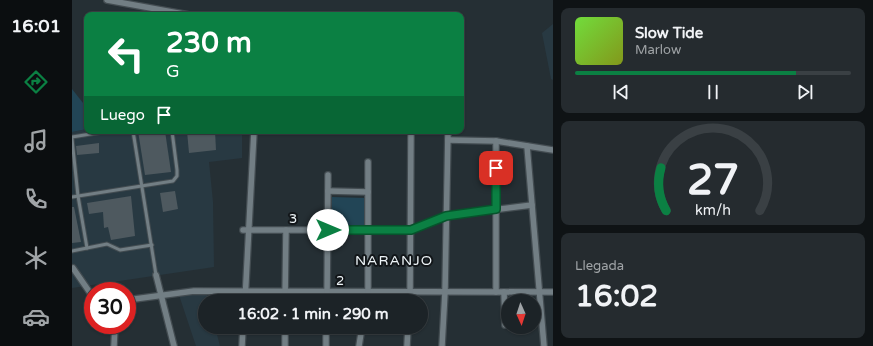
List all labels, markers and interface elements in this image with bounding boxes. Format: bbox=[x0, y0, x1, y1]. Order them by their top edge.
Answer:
text: 16:01 bbox=[11, 15, 61, 37]
text: Slow Tide bbox=[635, 24, 703, 42]
text: 230 m bbox=[166, 26, 252, 60]
icon: left bbox=[100, 28, 152, 80]
text: Marlow bbox=[635, 42, 681, 58]
text: G bbox=[166, 60, 180, 82]
icon: directions bbox=[22, 68, 50, 96]
icon: previous bbox=[610, 81, 632, 103]
icon: pause bbox=[702, 81, 724, 103]
icon: next bbox=[794, 81, 816, 103]
icon: arrive bbox=[153, 104, 175, 126]
text: Luego bbox=[100, 106, 145, 124]
icon: music bbox=[22, 127, 50, 155]
pin bbox=[479, 151, 513, 185]
text: 27 bbox=[687, 156, 739, 206]
icon: arrive bbox=[485, 157, 507, 179]
icon: phone bbox=[22, 185, 50, 213]
text: km/h bbox=[695, 202, 731, 219]
position arrow bbox=[307, 209, 349, 251]
street label: 3 bbox=[289, 211, 297, 227]
icon: climate bbox=[22, 244, 50, 272]
district label: NARANJO bbox=[355, 252, 433, 269]
text: Llegada bbox=[575, 258, 624, 274]
street label: 2 bbox=[336, 273, 344, 289]
text: 16:02 bbox=[575, 278, 658, 315]
speed limit sign: 30 bbox=[84, 282, 136, 334]
north arrow bbox=[501, 294, 541, 334]
map controls bbox=[501, 294, 541, 334]
icon: car bbox=[22, 303, 50, 331]
text: 16:02 · 1 min · 290 m bbox=[238, 305, 388, 323]

